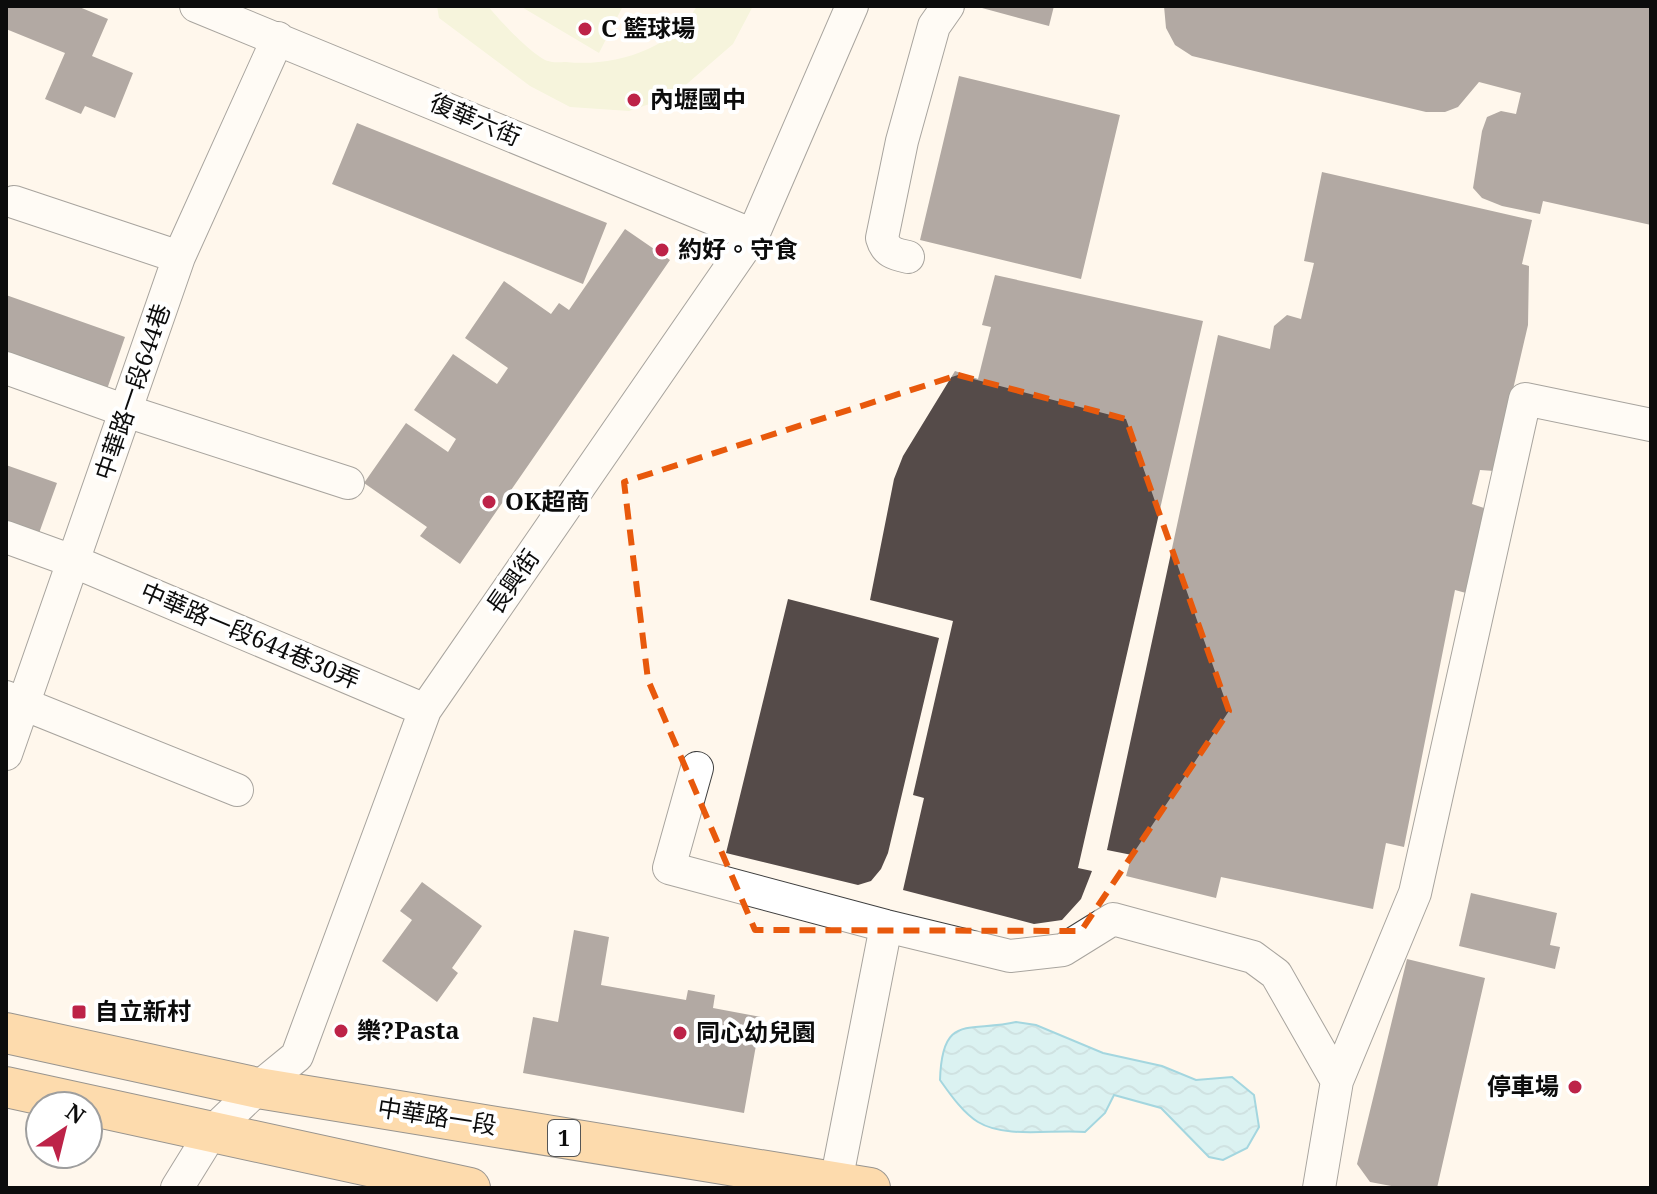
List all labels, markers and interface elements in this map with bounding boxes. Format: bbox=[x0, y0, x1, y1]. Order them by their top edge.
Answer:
place label: C 籃球場 bbox=[601, 11, 695, 44]
marker: C 籃球場 bbox=[576, 20, 594, 38]
place label: 內壢國中 bbox=[650, 82, 746, 115]
street label: 復華六街 bbox=[425, 85, 526, 153]
marker: 內壢國中 bbox=[625, 91, 643, 109]
place label: 約好。守食 bbox=[678, 232, 798, 265]
marker: 約好。守食 bbox=[653, 241, 671, 259]
street label: 中華路一段644巷 bbox=[86, 299, 177, 484]
place label: OK超商 bbox=[505, 484, 590, 517]
marker: OK超商 bbox=[480, 493, 498, 511]
street label: 長興街 bbox=[478, 542, 546, 620]
street label: 中華路一段644巷30弄 bbox=[136, 574, 365, 696]
place label: 自立新村 bbox=[95, 994, 191, 1027]
marker: 自立新村 bbox=[70, 1003, 88, 1021]
place label: 樂?Pasta bbox=[357, 1013, 460, 1046]
place label: 同心幼兒園 bbox=[696, 1015, 816, 1048]
marker: 樂?Pasta bbox=[332, 1022, 350, 1040]
marker: 同心幼兒園 bbox=[671, 1024, 689, 1042]
place label: 停車場 bbox=[1487, 1069, 1559, 1102]
marker: 停車場 bbox=[1566, 1078, 1584, 1096]
north arrow bbox=[24, 1090, 104, 1170]
street label: 中華路一段 bbox=[375, 1090, 499, 1141]
text: N bbox=[60, 1096, 92, 1130]
road number: 1 bbox=[548, 1120, 580, 1156]

